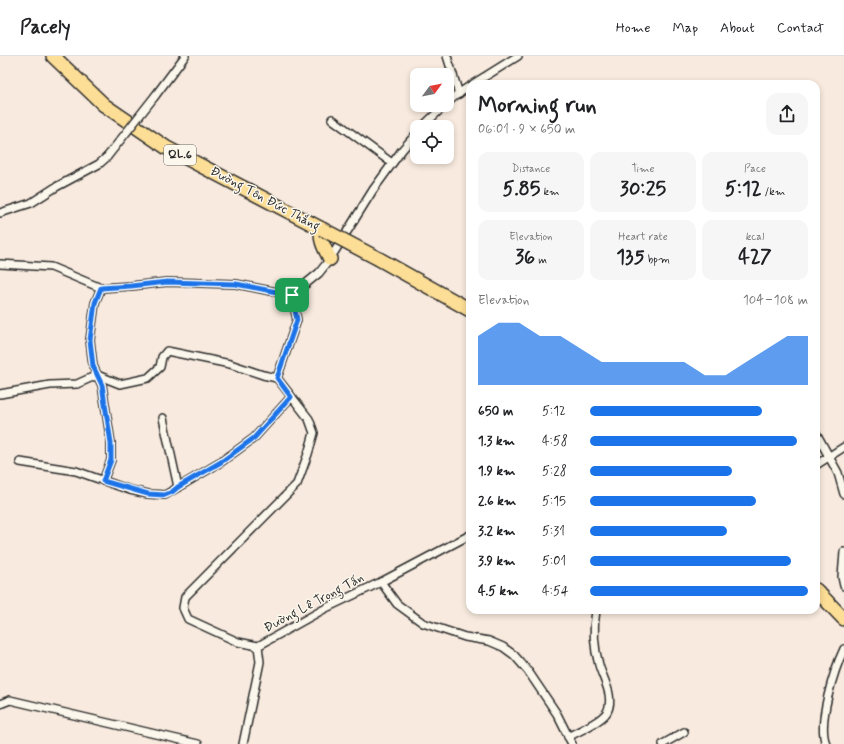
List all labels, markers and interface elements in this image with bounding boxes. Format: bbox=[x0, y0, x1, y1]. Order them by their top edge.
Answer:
text: Pacely bbox=[20, 15, 71, 40]
text: Home bbox=[616, 19, 650, 37]
text: Map bbox=[672, 19, 698, 37]
text: About bbox=[720, 19, 755, 37]
text: Contact bbox=[777, 19, 824, 37]
north arrow bbox=[410, 68, 454, 112]
map controls bbox=[410, 68, 454, 164]
text: Morning run bbox=[478, 92, 597, 120]
button: share bbox=[766, 93, 808, 135]
button: locate bbox=[410, 120, 454, 164]
text: 06:01 · 9 × 650 m bbox=[478, 121, 575, 138]
road number: QL.6 bbox=[164, 145, 196, 165]
text: Distance bbox=[512, 162, 550, 176]
text: Time bbox=[631, 162, 655, 176]
text: Pace bbox=[744, 162, 766, 176]
street label: Đường Tôn Đức Thắng bbox=[206, 163, 323, 237]
text: 5.85 bbox=[502, 176, 541, 203]
text: 30:25 bbox=[620, 176, 666, 203]
text: 5:12 bbox=[725, 176, 762, 203]
text: km bbox=[541, 185, 560, 199]
text: /km bbox=[762, 185, 785, 199]
text: Elevation bbox=[509, 230, 553, 244]
text: Heart rate bbox=[618, 230, 668, 244]
text: kcal bbox=[746, 230, 764, 244]
text: 36 bbox=[515, 244, 535, 271]
text: 135 bbox=[616, 244, 645, 271]
text: 427 bbox=[738, 244, 772, 271]
text: m bbox=[535, 253, 547, 267]
text: bpm bbox=[645, 253, 670, 267]
pin bbox=[275, 278, 309, 312]
icon: arrive bbox=[281, 284, 303, 306]
text: Elevation bbox=[478, 292, 529, 309]
text: 104–108 m bbox=[743, 292, 808, 309]
text: 650 m bbox=[478, 403, 513, 420]
text: 5:12 bbox=[542, 403, 566, 420]
text: 1.3 km bbox=[478, 433, 515, 450]
text: 4:58 bbox=[542, 433, 568, 450]
text: 1.9 km bbox=[478, 463, 515, 480]
text: 5:28 bbox=[542, 463, 567, 480]
text: 2.6 km bbox=[478, 493, 516, 510]
text: 5:15 bbox=[542, 493, 566, 510]
text: 3.2 km bbox=[478, 523, 515, 540]
text: 5:31 bbox=[542, 523, 565, 540]
text: 3.9 km bbox=[478, 553, 515, 570]
text: 5:01 bbox=[542, 553, 566, 570]
street label: Đường Lê Trọng Tấn bbox=[261, 569, 368, 638]
text: 4.5 km bbox=[478, 583, 519, 600]
text: 4:54 bbox=[542, 583, 569, 600]

